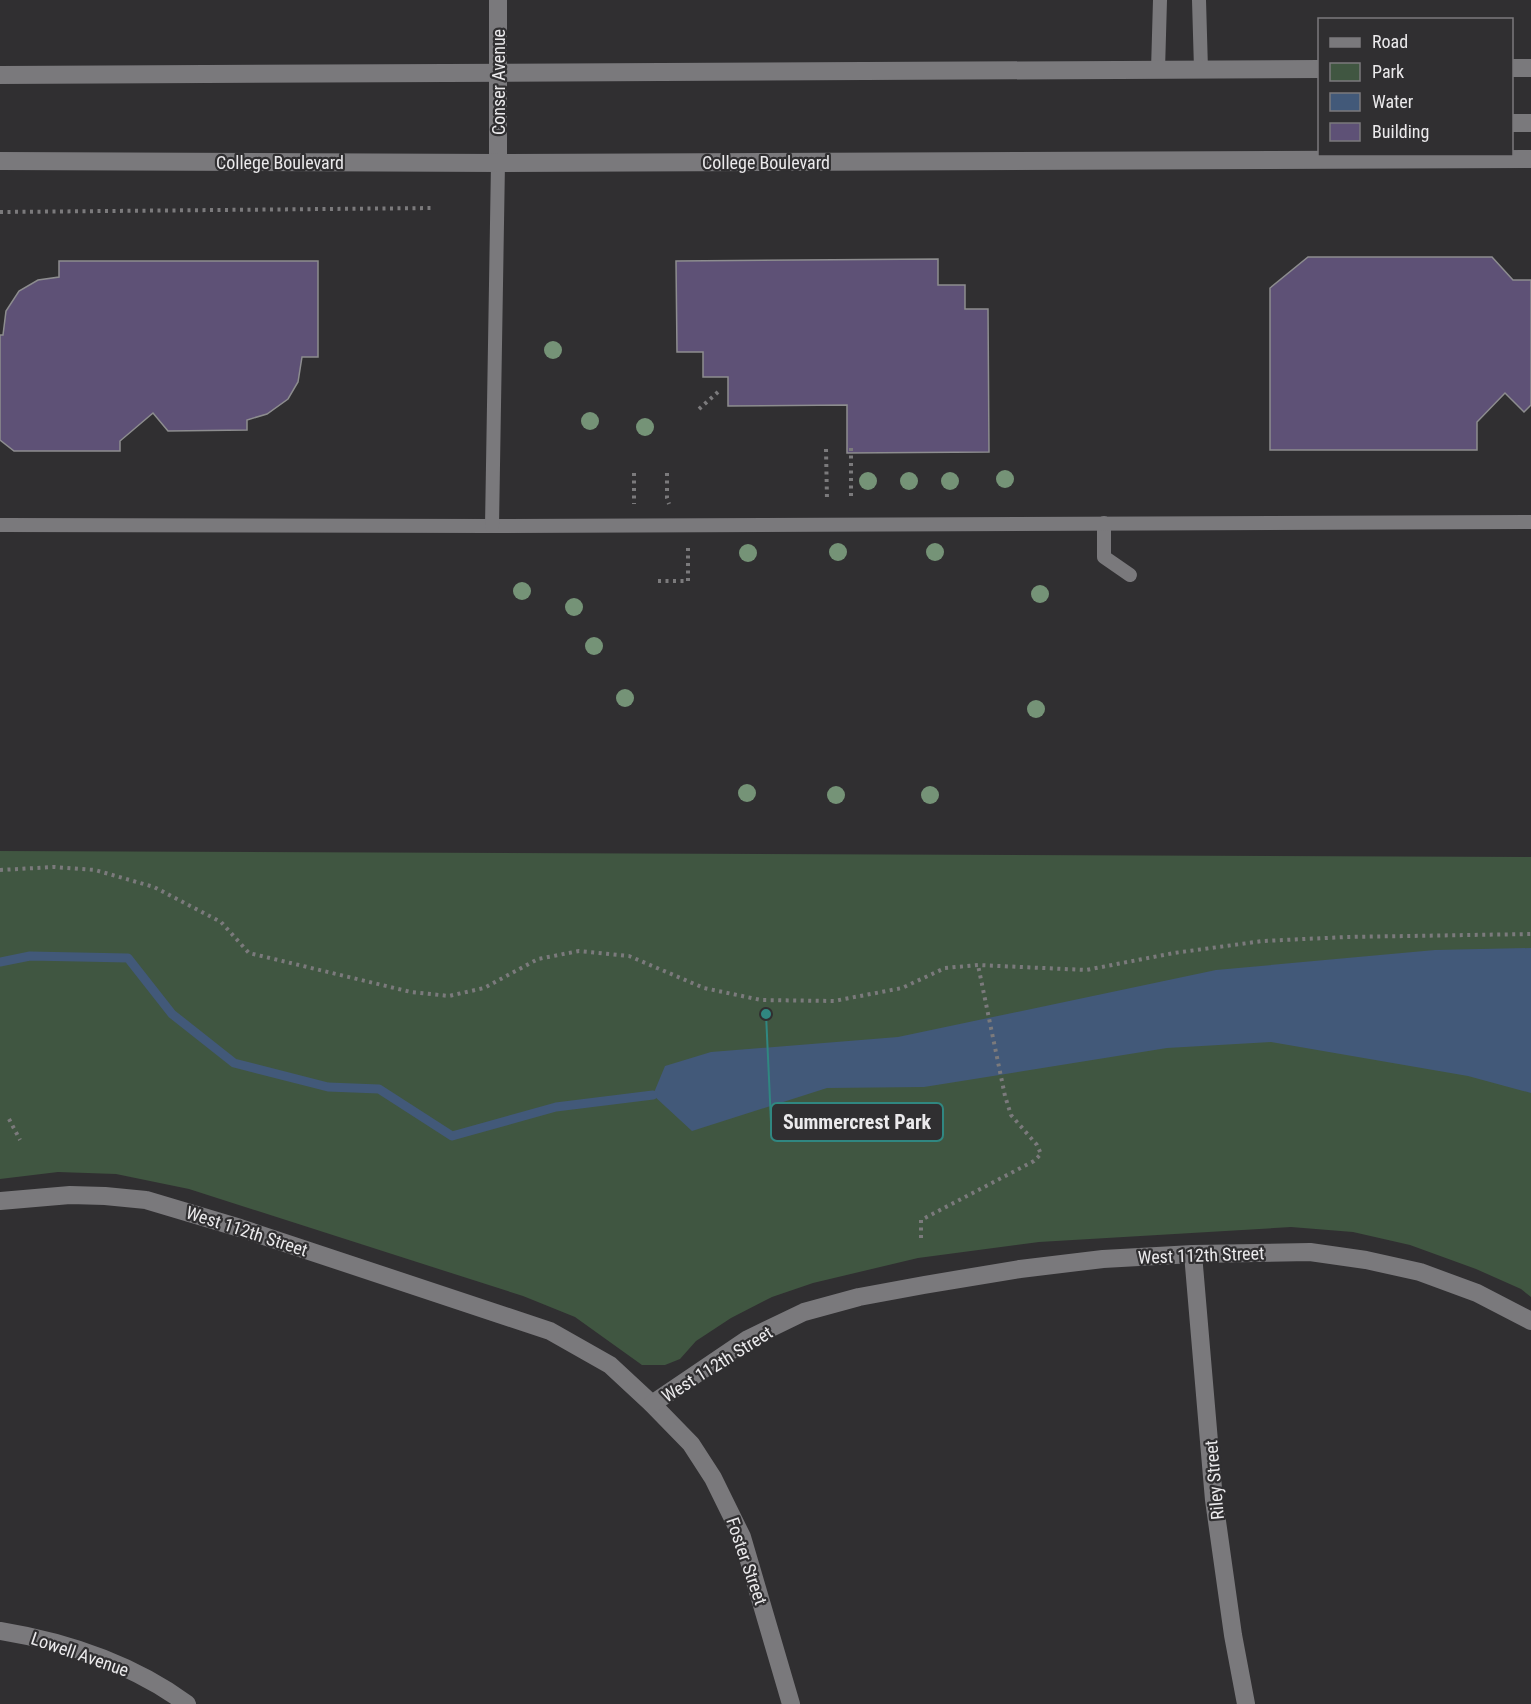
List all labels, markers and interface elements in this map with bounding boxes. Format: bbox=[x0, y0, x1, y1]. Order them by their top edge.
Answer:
legend bbox=[1318, 18, 1513, 156]
street label: Conser Avenue bbox=[488, 29, 509, 135]
text: Road bbox=[1372, 31, 1408, 52]
text: Park bbox=[1372, 61, 1404, 82]
text: Water bbox=[1372, 91, 1414, 112]
text: Building bbox=[1372, 121, 1429, 142]
street label: College Boulevard bbox=[216, 152, 344, 173]
street label: College Boulevard bbox=[702, 152, 830, 173]
callout: Summercrest Park bbox=[771, 1103, 943, 1141]
text: Summercrest Park bbox=[783, 1110, 932, 1134]
street label: West 112th Street bbox=[184, 1201, 310, 1261]
street label: West 112th Street bbox=[1137, 1242, 1265, 1268]
street label: West 112th Street bbox=[658, 1322, 776, 1406]
street label: Riley Street bbox=[1200, 1439, 1228, 1521]
street label: Foster Street bbox=[722, 1514, 772, 1608]
street label: Lowell Avenue bbox=[28, 1627, 132, 1681]

